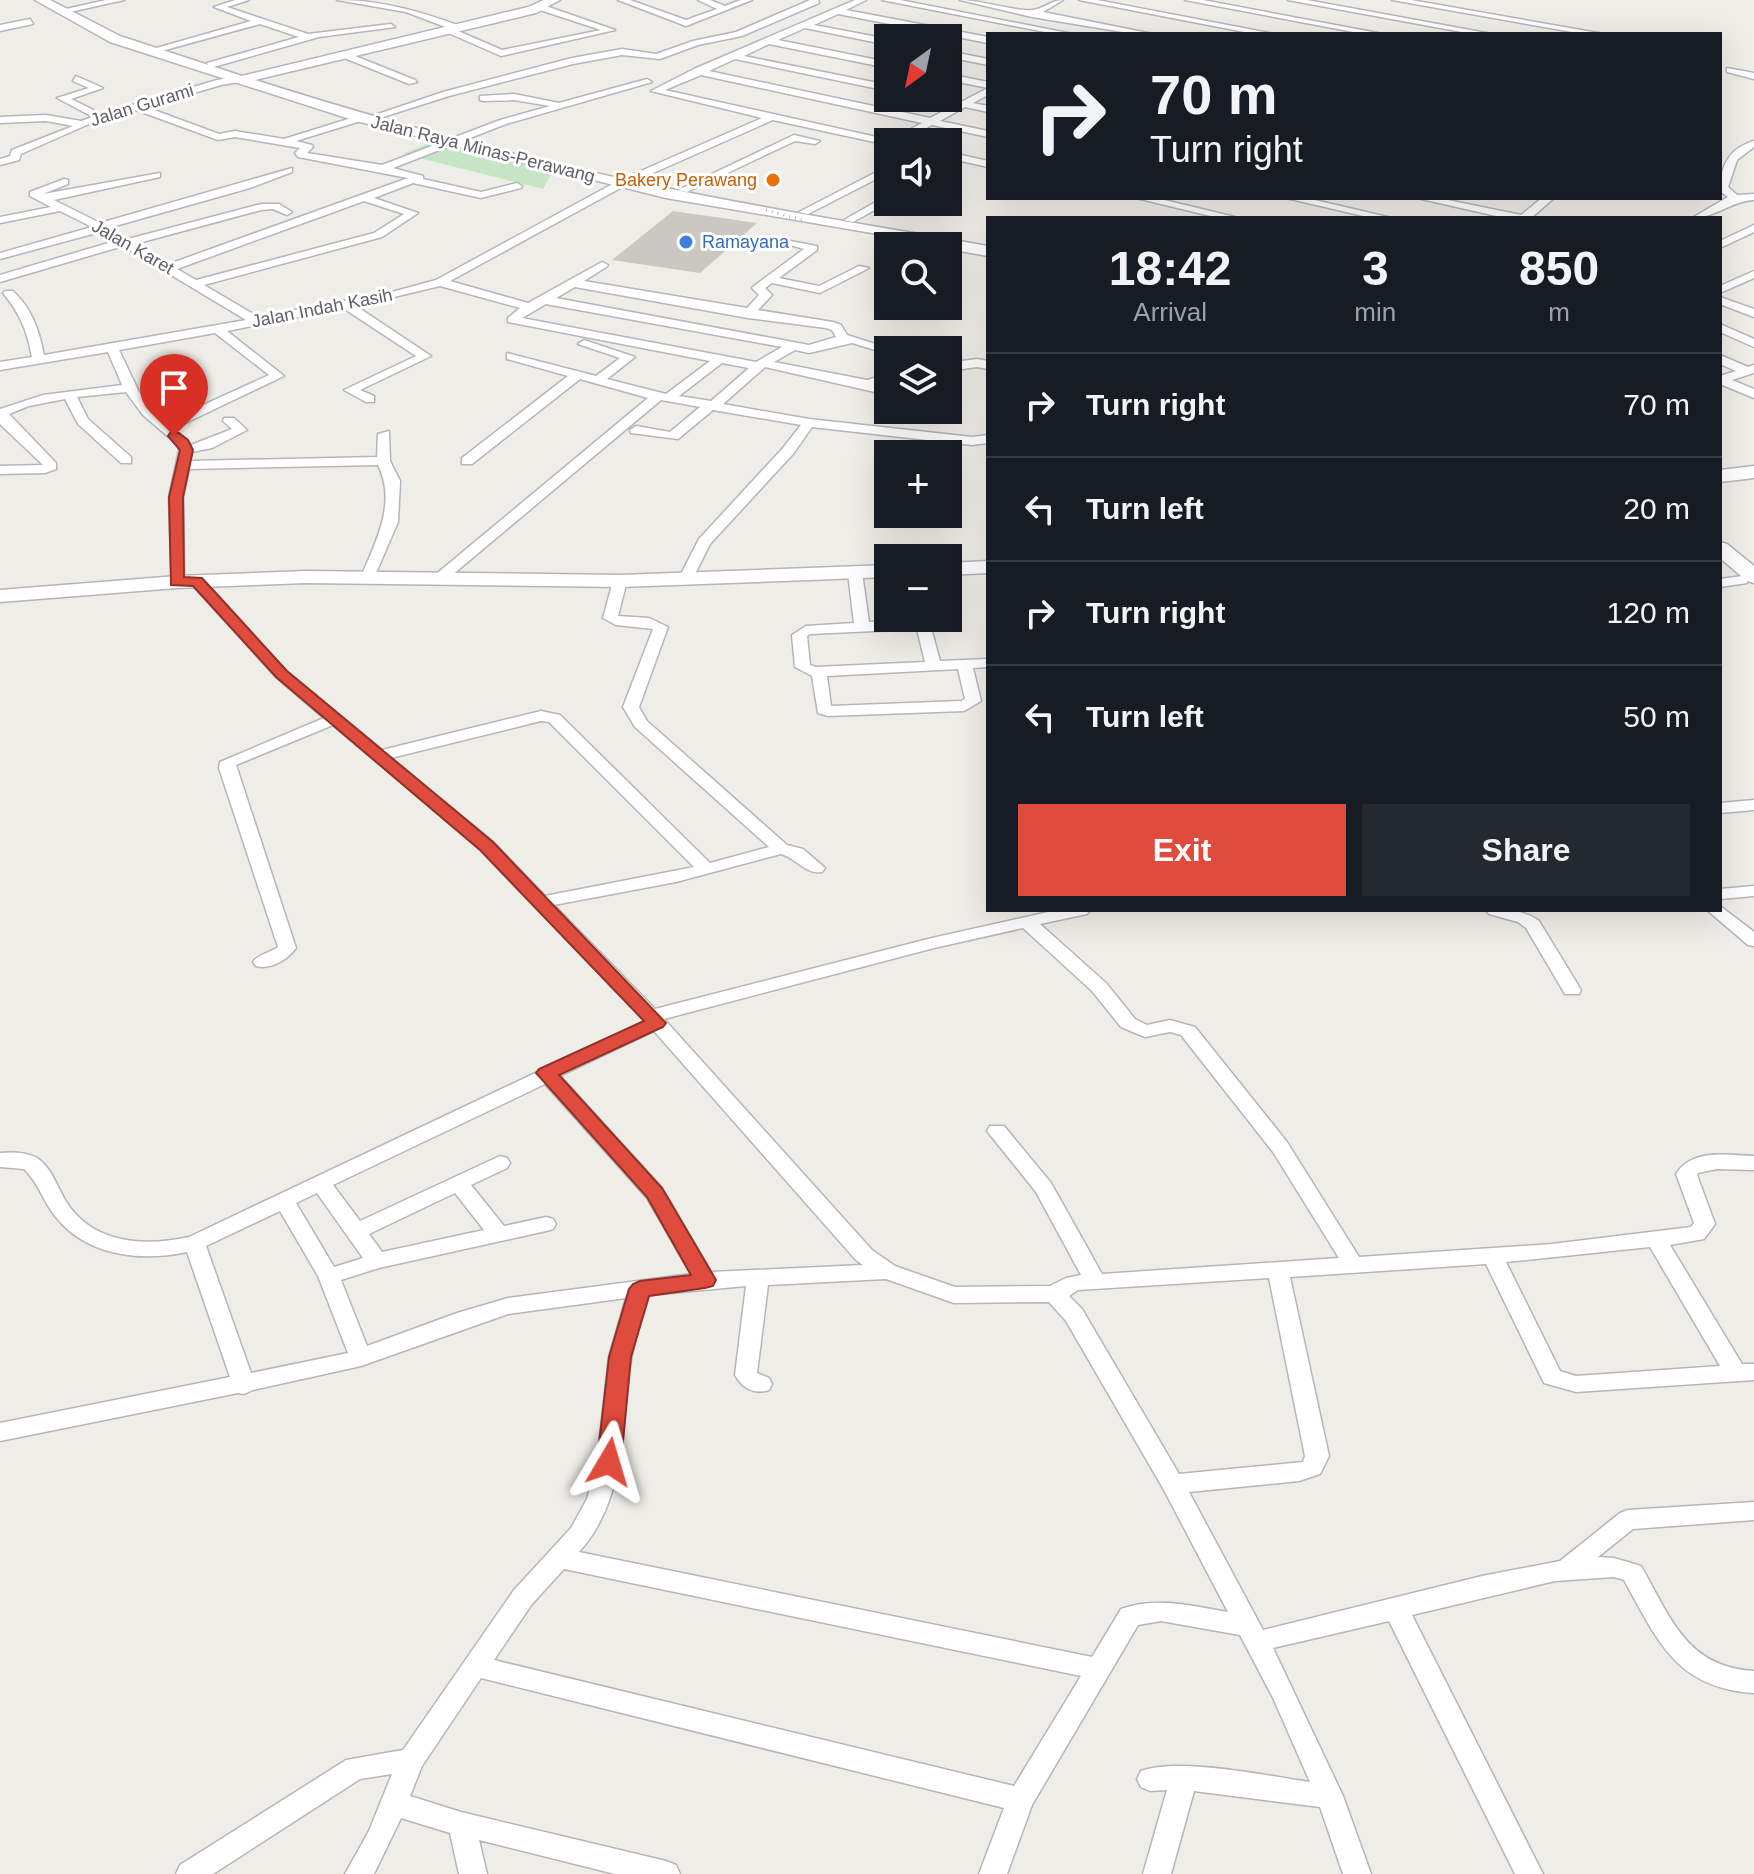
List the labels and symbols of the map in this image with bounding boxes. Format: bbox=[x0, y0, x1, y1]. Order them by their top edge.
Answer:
north arrow bbox=[874, 24, 962, 112]
street label: Jalan Gurami bbox=[88, 80, 196, 130]
street label: Jalan Raya Minas-Perawang bbox=[369, 111, 597, 187]
place label: Bakery Perawang bbox=[615, 170, 757, 190]
marker: Bakery Perawang bbox=[764, 171, 782, 189]
street label: Jalan Karet bbox=[89, 216, 177, 278]
place label: Ramayana bbox=[702, 232, 790, 252]
marker: Ramayana bbox=[677, 233, 695, 251]
street label: Jalan Indah Kasih bbox=[250, 285, 394, 331]
pin bbox=[140, 354, 208, 436]
position arrow bbox=[567, 1420, 651, 1504]

